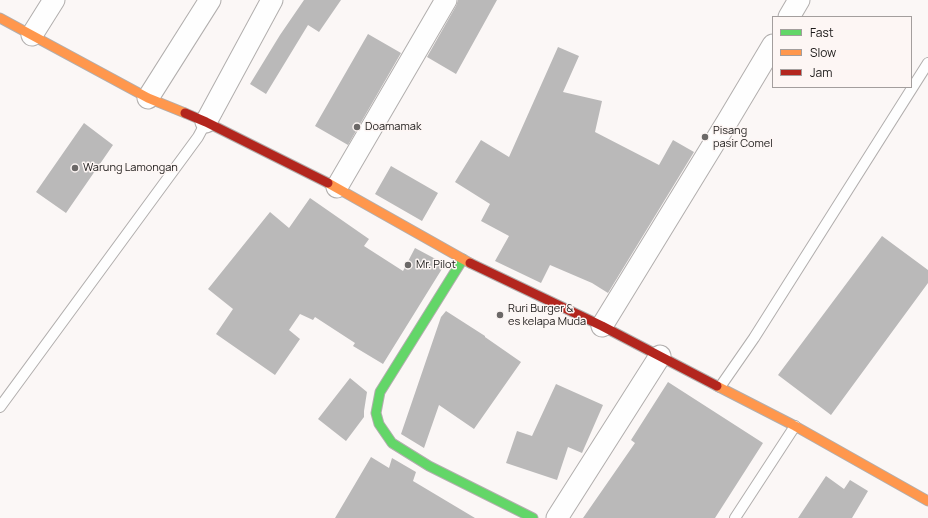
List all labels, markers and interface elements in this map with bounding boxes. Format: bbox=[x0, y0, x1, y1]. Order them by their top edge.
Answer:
legend bbox=[772, 16, 912, 88]
text: Fast bbox=[810, 24, 834, 41]
text: Slow bbox=[810, 44, 836, 61]
text: Jam bbox=[810, 64, 832, 81]
place label: Doamamak bbox=[365, 120, 421, 134]
marker: Doamamak bbox=[352, 122, 362, 132]
place label: Pisang pasir Comel bbox=[713, 124, 773, 150]
marker: Pisang pasir Comel bbox=[700, 132, 710, 142]
place label: Warung Lamongan bbox=[83, 161, 178, 175]
marker: Warung Lamongan bbox=[70, 163, 80, 173]
place label: Mr. Pilot bbox=[416, 258, 456, 272]
marker: Mr. Pilot bbox=[403, 260, 413, 270]
place label: Ruri Burger & es kelapa Muda bbox=[508, 302, 586, 328]
marker: Ruri Burger & es kelapa Muda bbox=[495, 310, 505, 320]

